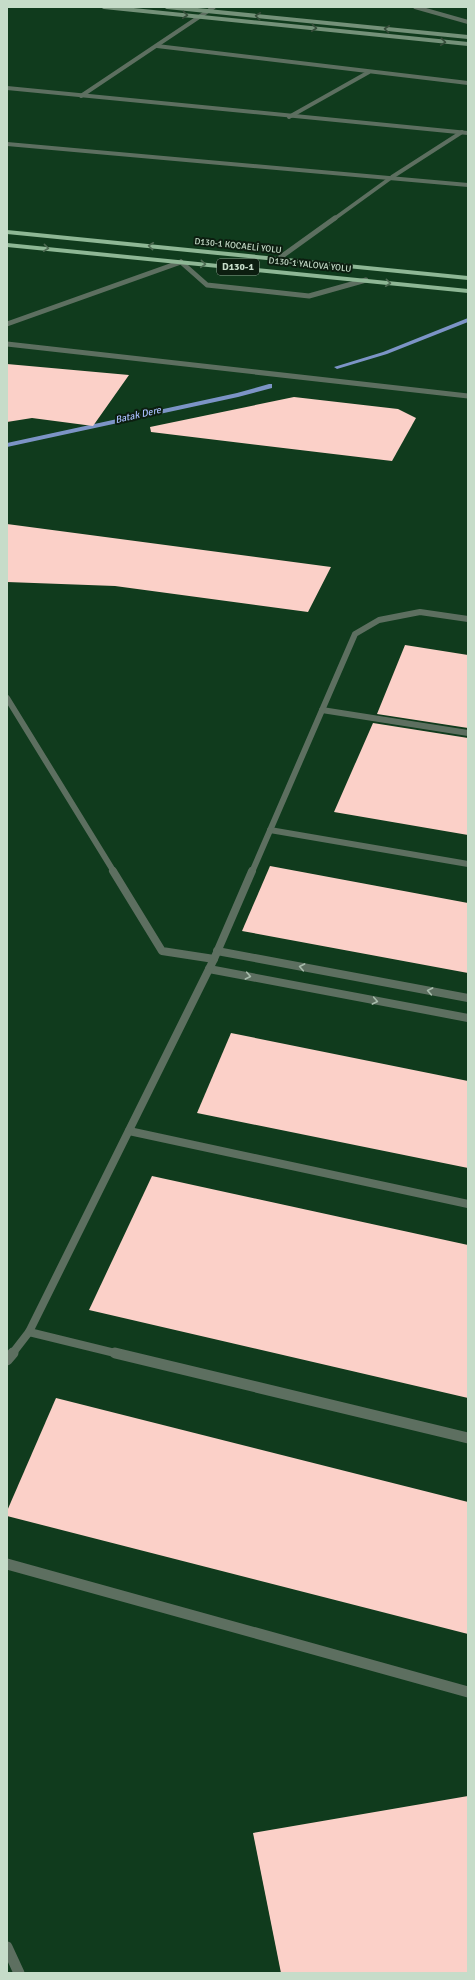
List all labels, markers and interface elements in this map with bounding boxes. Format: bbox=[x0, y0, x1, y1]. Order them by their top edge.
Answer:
one-way arrow bbox=[182, 11, 188, 20]
one-way arrow bbox=[255, 12, 261, 21]
one-way arrow bbox=[311, 24, 317, 33]
one-way arrow bbox=[384, 25, 390, 34]
one-way arrow bbox=[440, 37, 446, 46]
street label: D130-1 KOCAELİ YOLU bbox=[194, 235, 282, 256]
one-way arrow bbox=[148, 242, 154, 251]
one-way arrow bbox=[43, 244, 49, 253]
street label: D130-1 YALOVA YOLU bbox=[268, 255, 352, 275]
one-way arrow bbox=[200, 259, 206, 268]
road number: D130-1 bbox=[217, 259, 259, 275]
one-way arrow bbox=[385, 278, 391, 287]
water label: Batak Dere bbox=[114, 404, 163, 426]
one-way arrow bbox=[299, 963, 305, 971]
one-way arrow bbox=[244, 972, 251, 980]
one-way arrow bbox=[427, 987, 433, 995]
one-way arrow bbox=[372, 996, 378, 1004]

